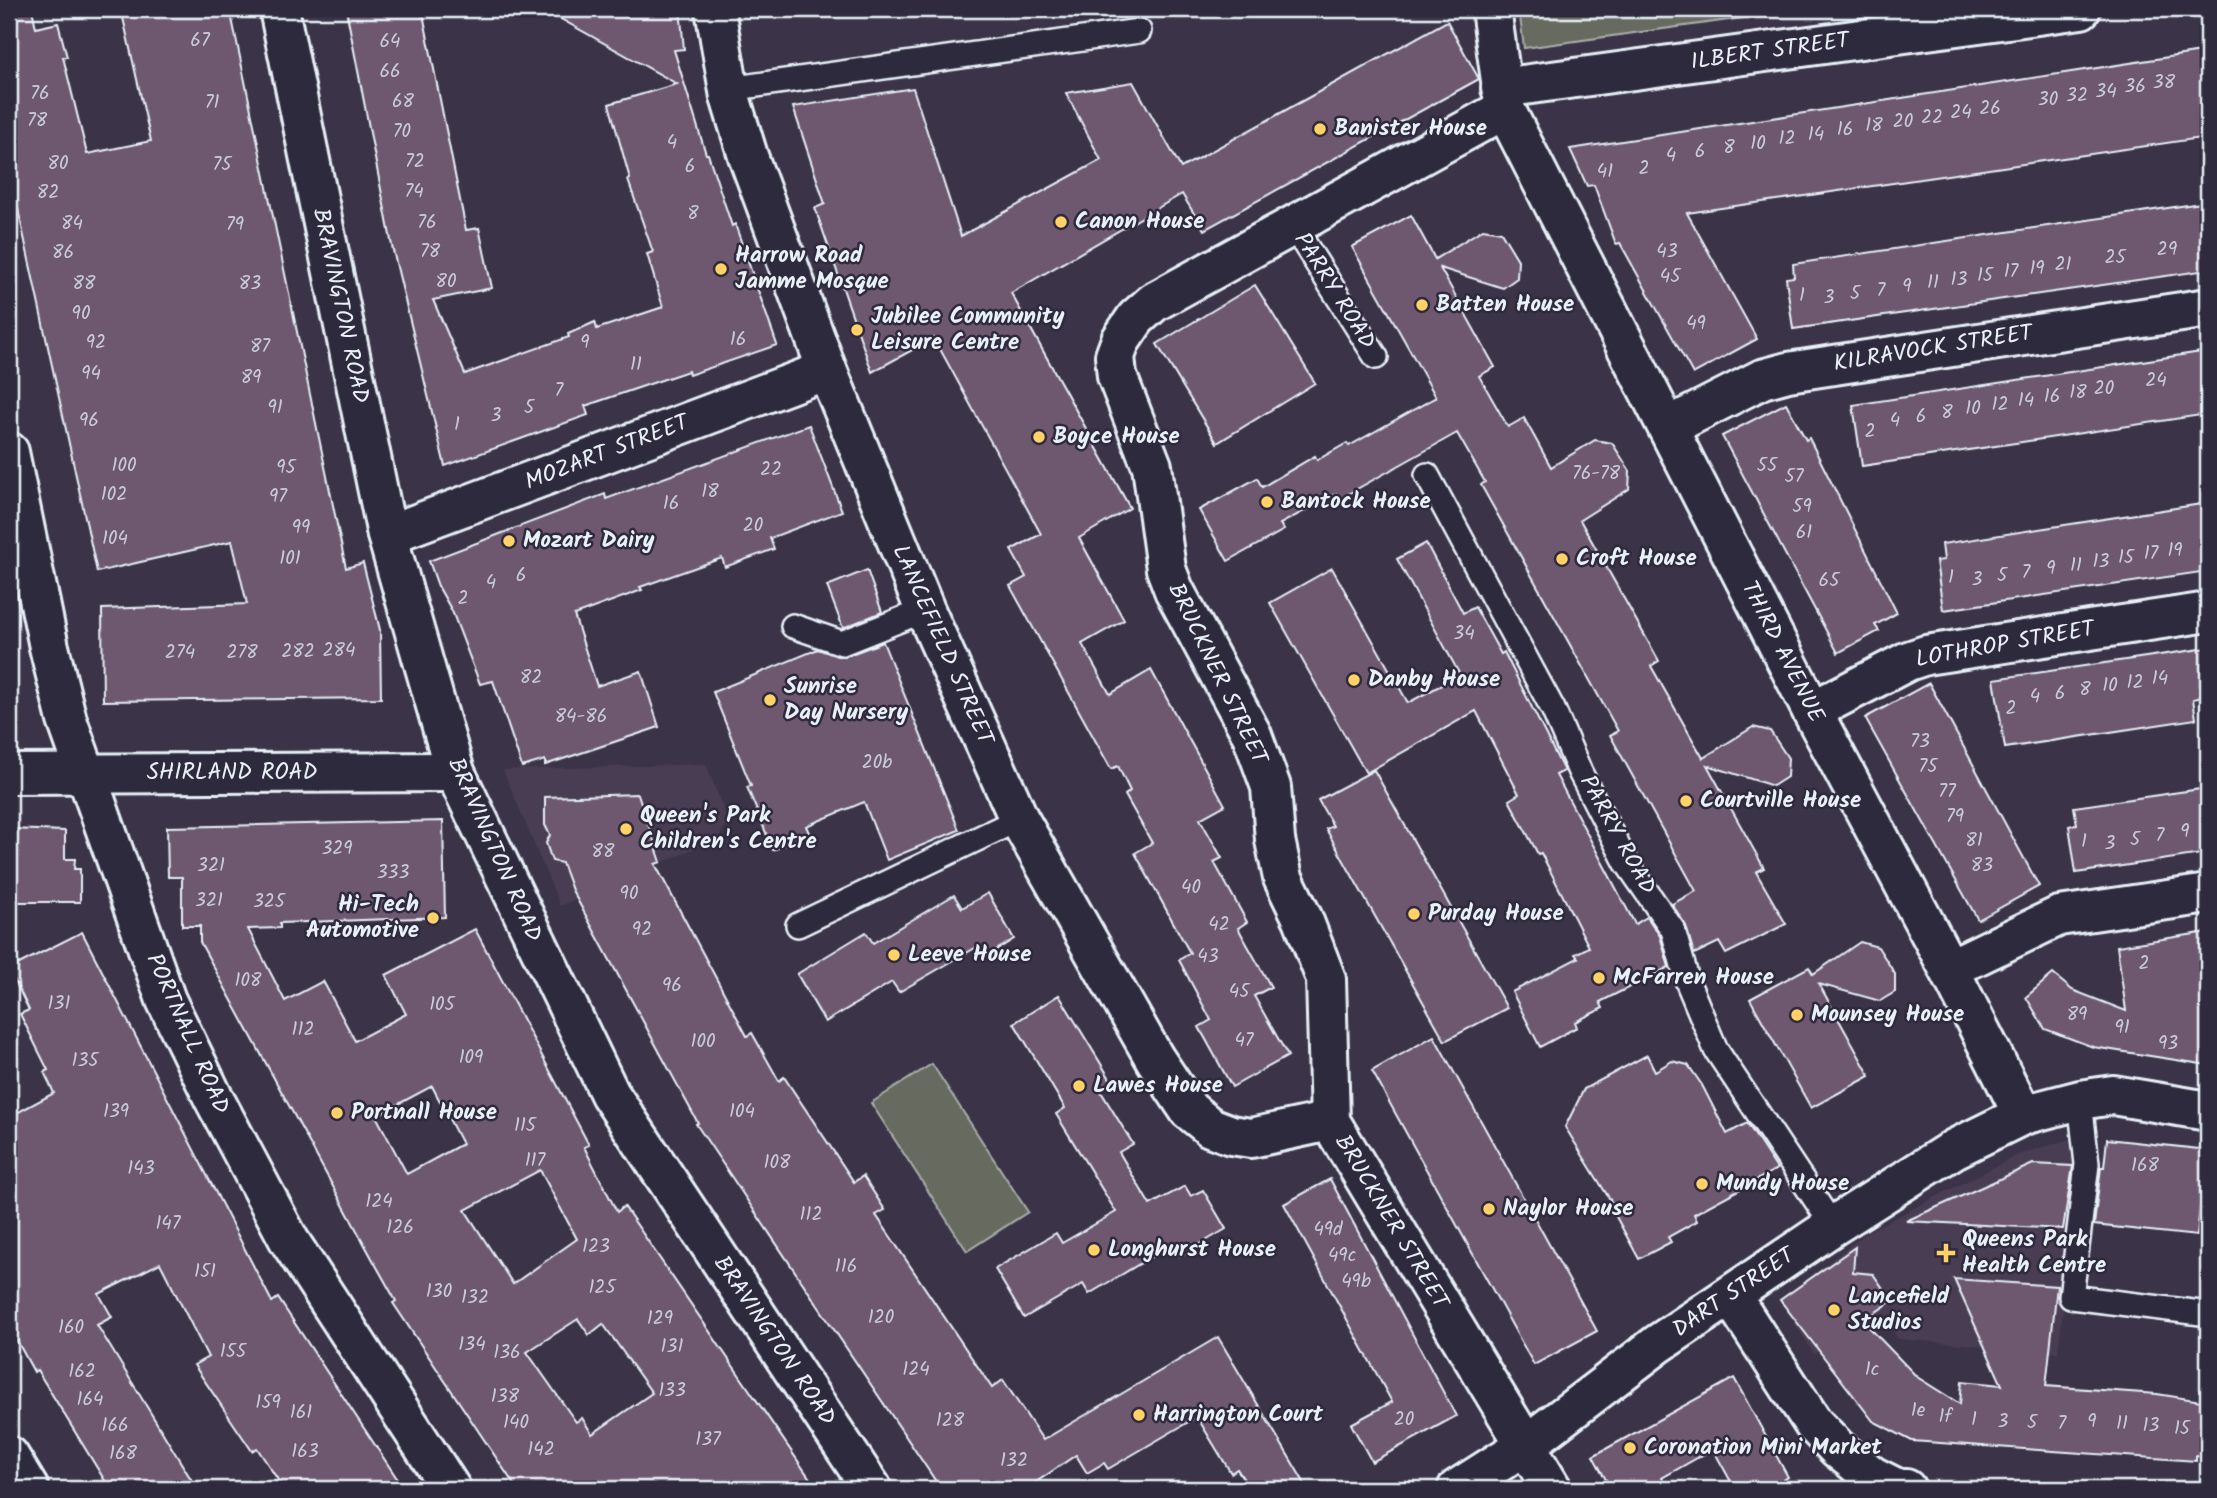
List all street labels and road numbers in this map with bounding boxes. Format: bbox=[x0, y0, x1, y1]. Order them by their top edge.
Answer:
street label: ILBERT STREET bbox=[1688, 23, 1853, 81]
street label: BRAVINGTON ROAD bbox=[302, 205, 378, 407]
street label: PARRY ROAD bbox=[1284, 225, 1384, 357]
street label: KILRAVOCK STREET bbox=[1831, 315, 2037, 382]
street label: MOZART STREET bbox=[520, 405, 696, 501]
street label: LANCEFIELD STREET bbox=[882, 539, 1003, 752]
street label: THIRD AVENUE bbox=[1731, 575, 1833, 730]
street label: BRUCKNER STREET bbox=[1157, 577, 1277, 772]
street label: LOTHROP STREET bbox=[1913, 611, 2099, 678]
street label: BRAVINGTON ROAD bbox=[437, 752, 551, 948]
street label: SHIRLAND ROAD bbox=[147, 755, 318, 791]
street label: PARRY ROAD bbox=[1569, 768, 1665, 902]
street label: PORTNALL ROAD bbox=[135, 948, 239, 1120]
street label: BRUCKNER STREET bbox=[1325, 1128, 1458, 1318]
street label: DART STREET bbox=[1666, 1238, 1804, 1347]
street label: BRAVINGTON ROAD bbox=[704, 1249, 845, 1434]

